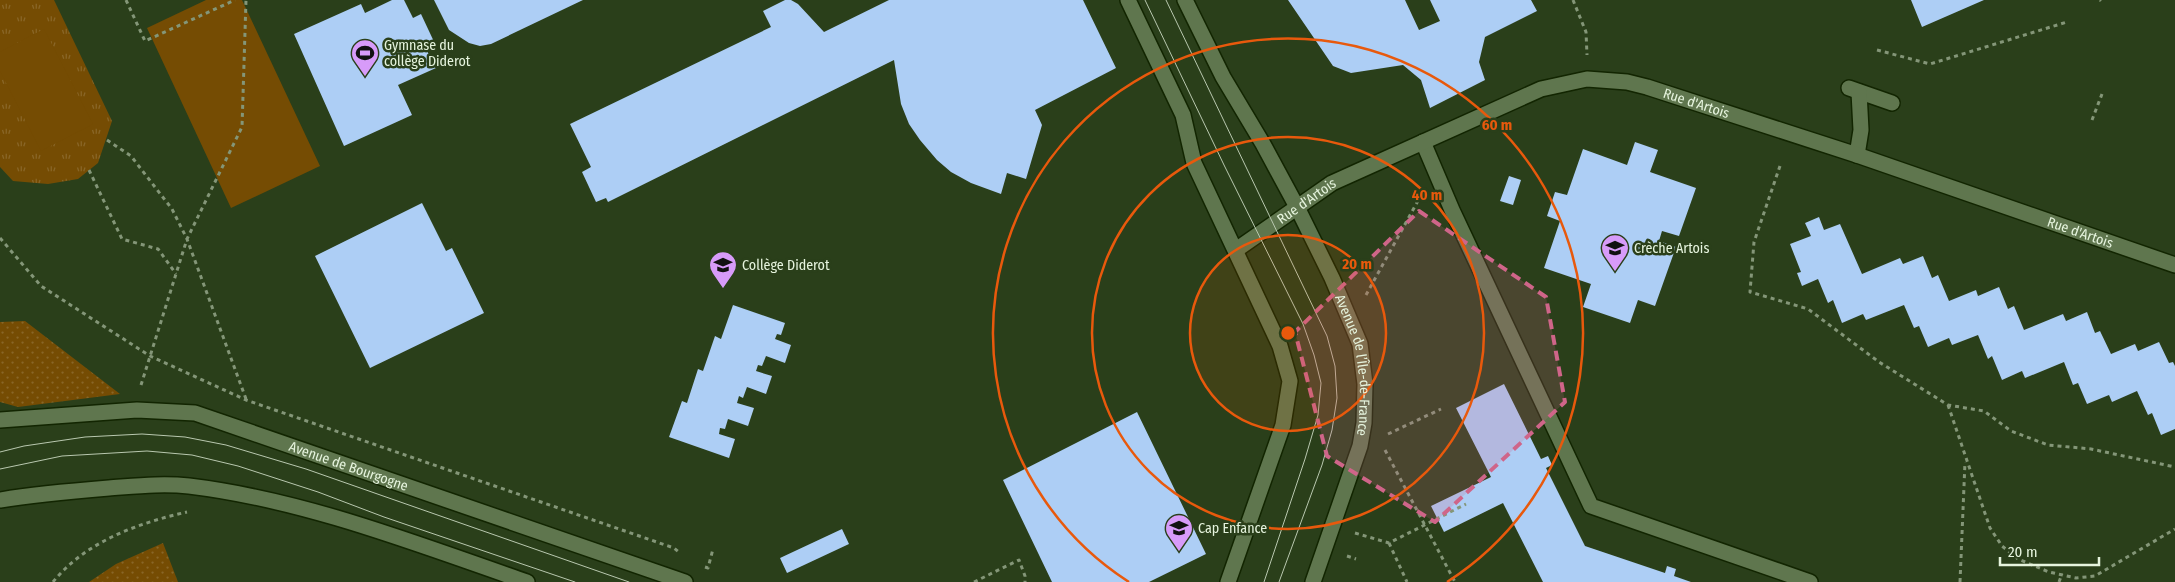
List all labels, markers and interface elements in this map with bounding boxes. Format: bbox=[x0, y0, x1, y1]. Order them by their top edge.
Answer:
place label: Gymnase du collège Diderot bbox=[384, 37, 471, 70]
sports icon: Gymnase du collège Diderot bbox=[350, 38, 380, 77]
street label: Rue d'Artois bbox=[1661, 84, 1732, 122]
text: 60 m bbox=[1482, 116, 1512, 134]
street label: Rue d'Artois bbox=[1274, 174, 1338, 227]
text: 40 m bbox=[1412, 186, 1442, 204]
street label: Rue d'Artois bbox=[2045, 213, 2115, 251]
school or university icon: Crèche Artois bbox=[1600, 233, 1630, 272]
place label: Crèche Artois bbox=[1634, 240, 1709, 257]
school or university icon: Collège Diderot bbox=[708, 250, 738, 289]
text: 20 m bbox=[1341, 255, 1372, 273]
place label: Collège Diderot bbox=[742, 257, 830, 274]
street label: Avenue de l’Île-de-France bbox=[1331, 292, 1374, 438]
centre of rings bbox=[1279, 324, 1297, 342]
street label: Avenue de Bourgogne bbox=[287, 438, 411, 494]
school or university icon: Cap Enfance bbox=[1164, 513, 1194, 552]
place label: Cap Enfance bbox=[1198, 520, 1267, 537]
scale bar bbox=[2000, 534, 2099, 566]
text: 20 m bbox=[2008, 543, 2038, 561]

